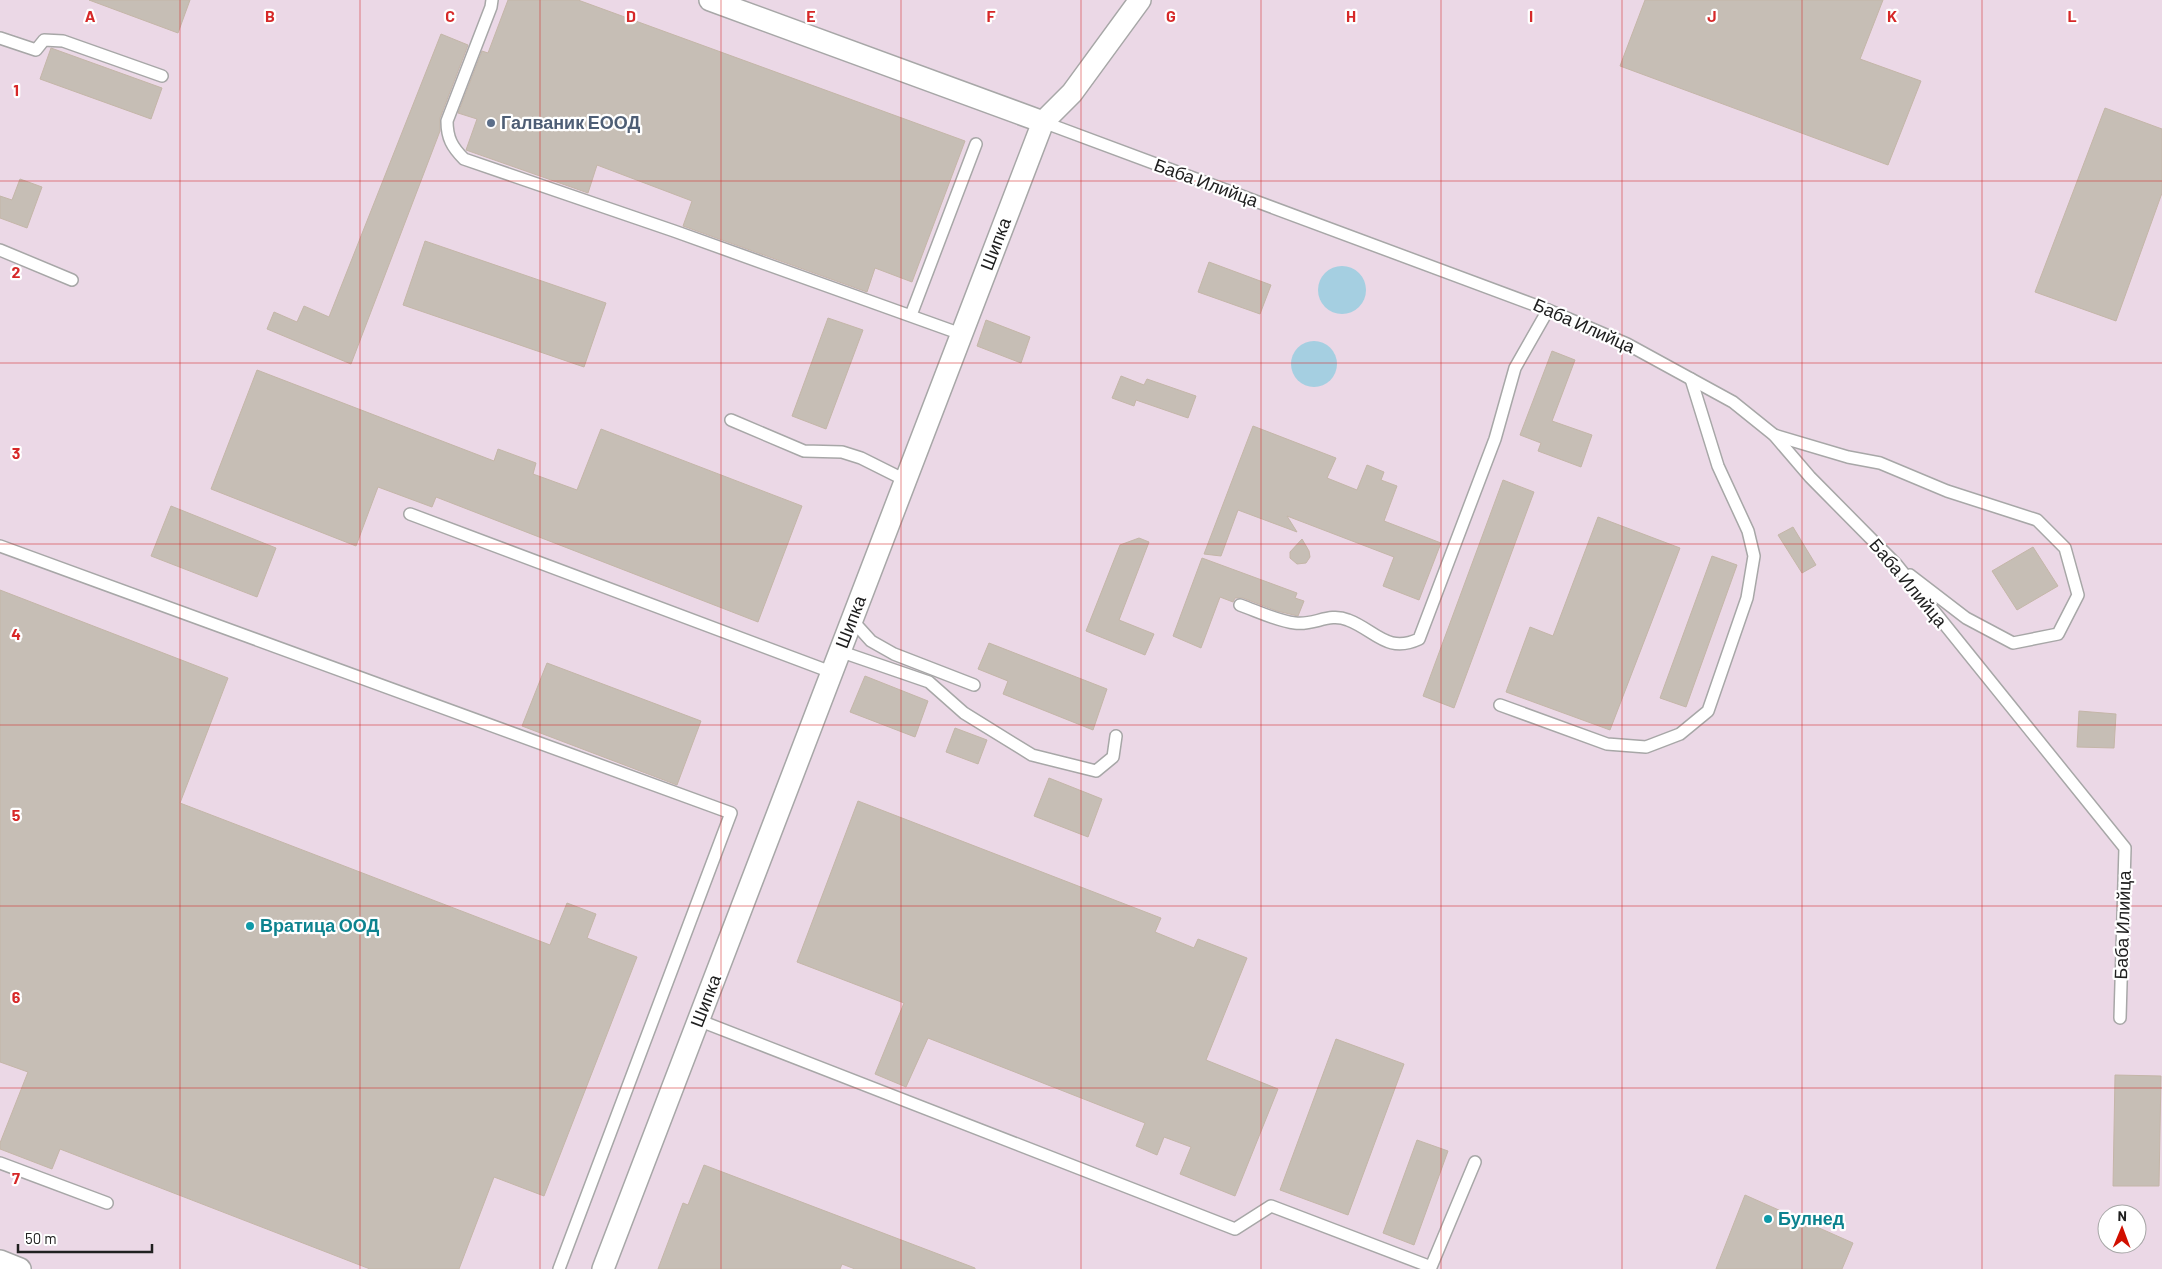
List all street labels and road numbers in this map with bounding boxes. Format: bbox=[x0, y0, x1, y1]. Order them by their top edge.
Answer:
street label: Баба Илийца bbox=[1151, 153, 1262, 211]
street label: Шипка bbox=[975, 213, 1015, 273]
street label: Баба Илийца bbox=[1530, 293, 1640, 358]
street label: Баба Илийца bbox=[1865, 533, 1953, 632]
street label: Шипка bbox=[830, 591, 870, 651]
street label: Баба Илийца bbox=[2109, 869, 2135, 980]
street label: Шипка bbox=[685, 970, 725, 1030]

